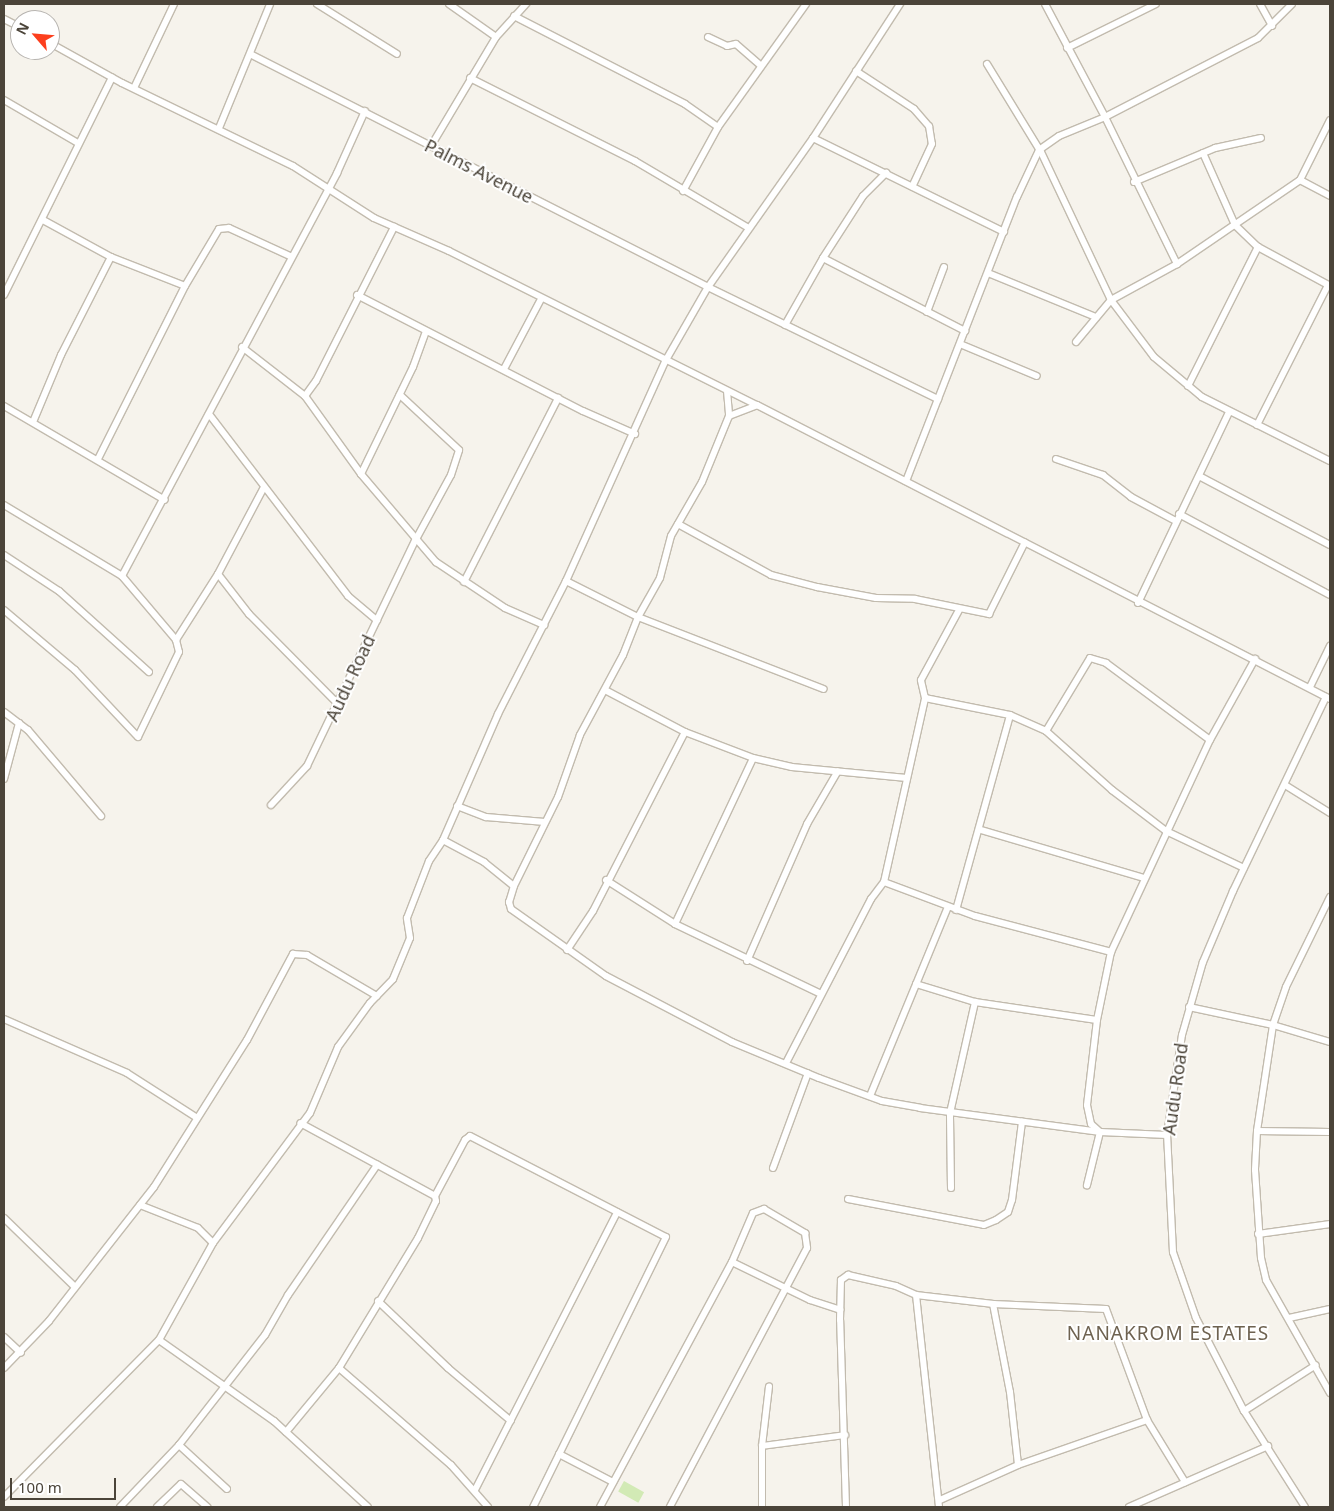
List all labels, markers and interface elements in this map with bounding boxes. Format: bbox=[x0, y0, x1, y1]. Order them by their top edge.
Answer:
north arrow bbox=[10, 10, 60, 60]
text: N bbox=[11, 19, 33, 38]
street label: Palms Avenue bbox=[421, 134, 537, 208]
street label: Audu Road bbox=[321, 631, 379, 725]
street label: Audu Road bbox=[1158, 1042, 1192, 1136]
district label: NANAKROM ESTATES bbox=[1065, 1323, 1271, 1345]
scale bar bbox=[12, 1468, 119, 1500]
text: 100 m bbox=[18, 1477, 62, 1497]

